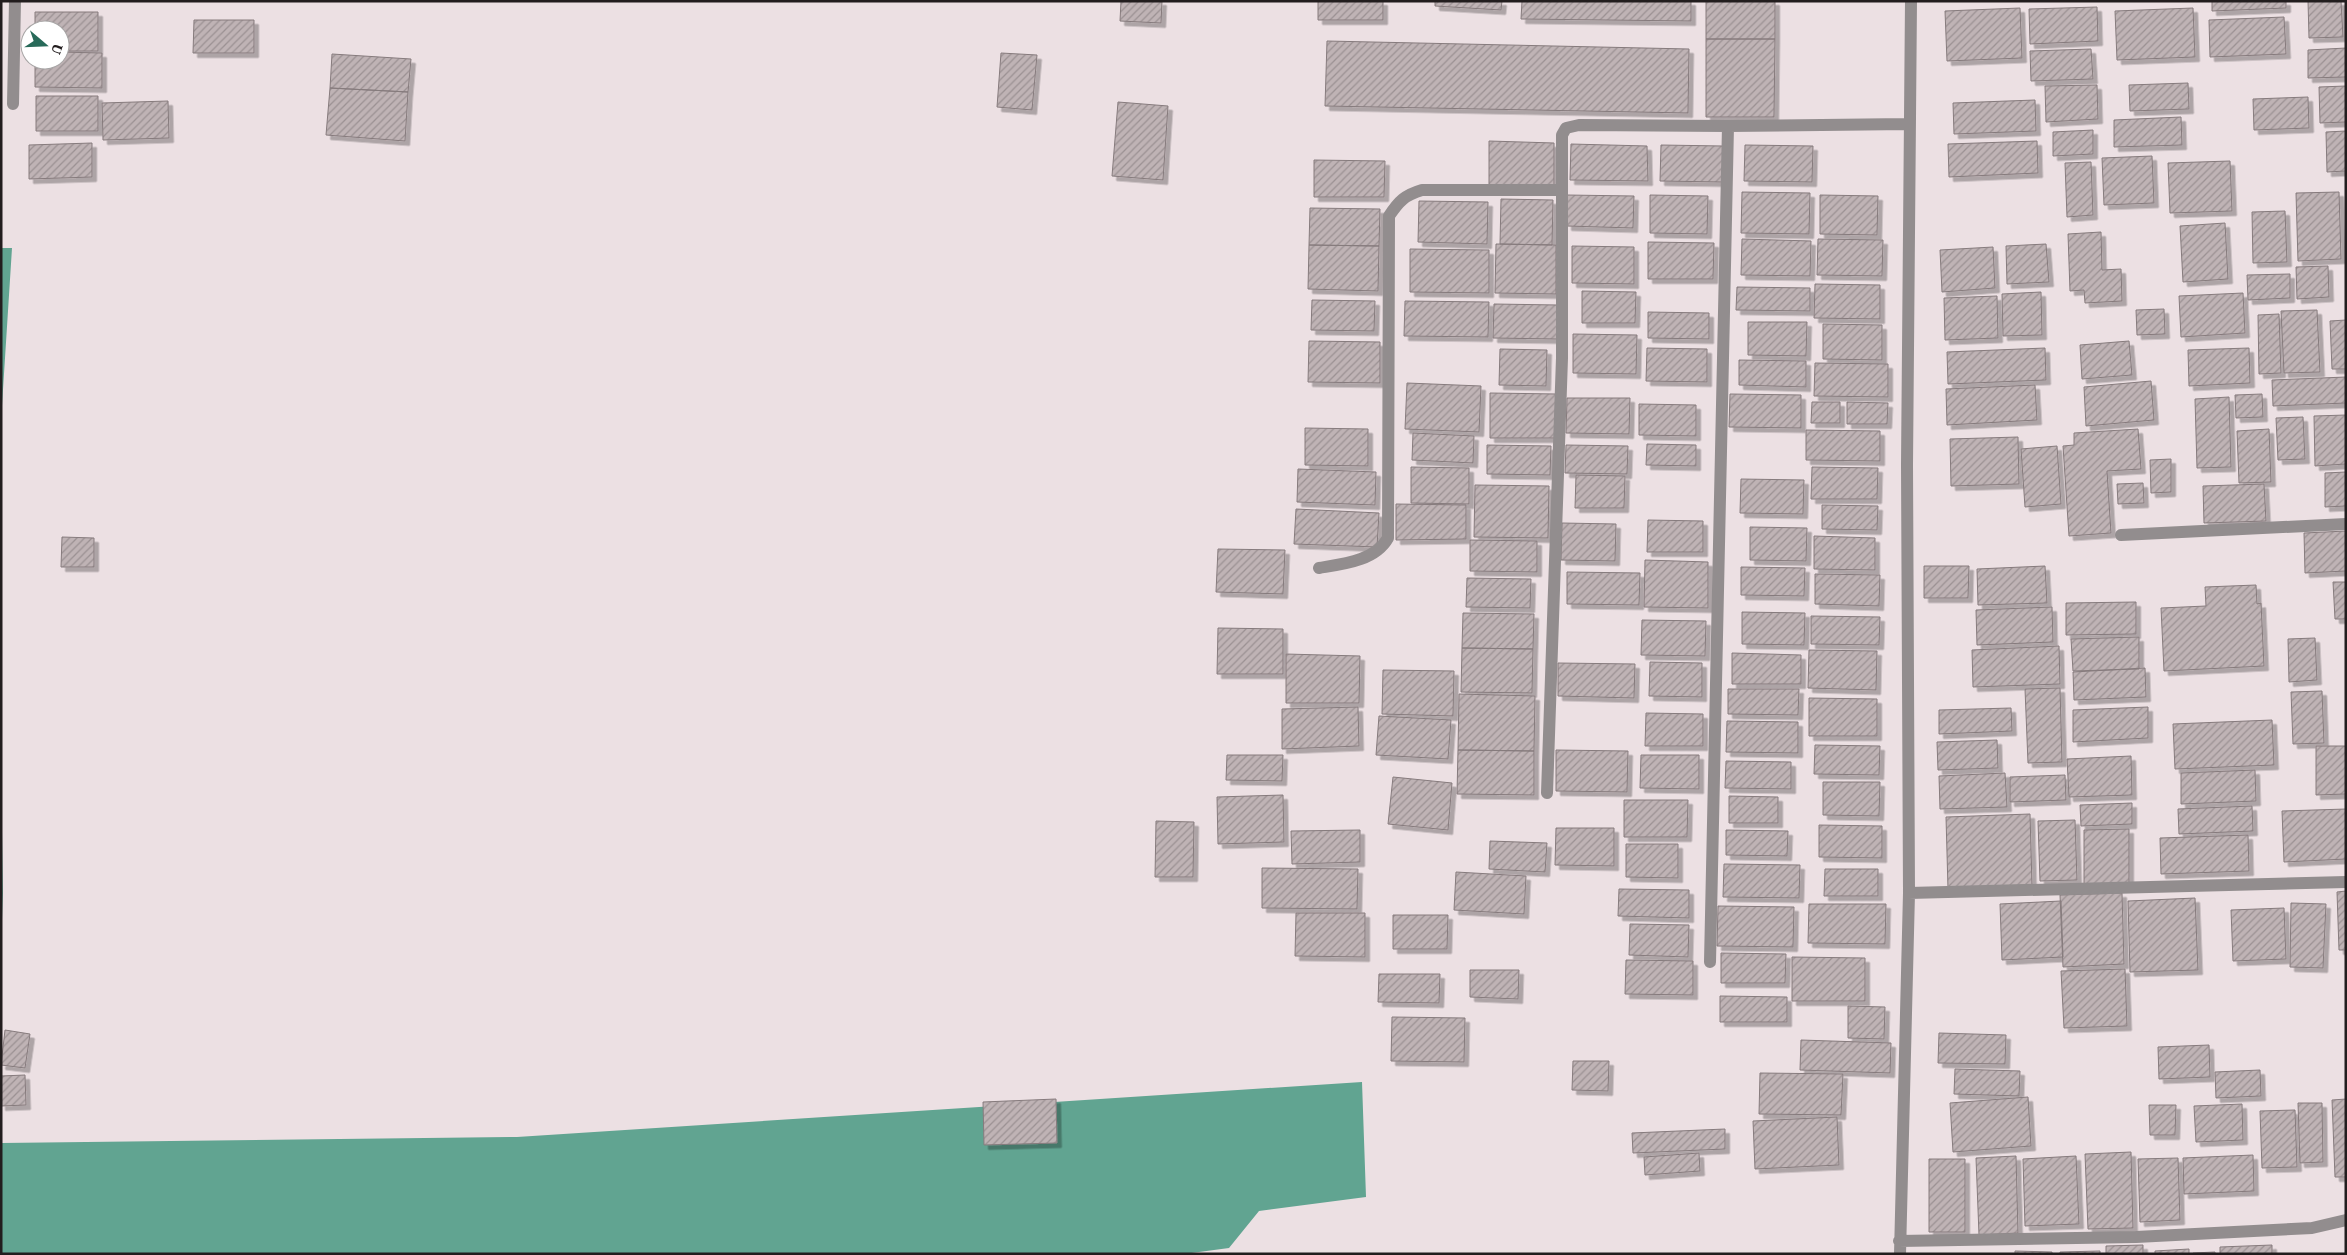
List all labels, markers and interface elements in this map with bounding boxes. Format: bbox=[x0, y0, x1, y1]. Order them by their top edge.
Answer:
north arrow bbox=[20, 20, 70, 70]
text: U bbox=[46, 41, 68, 57]

